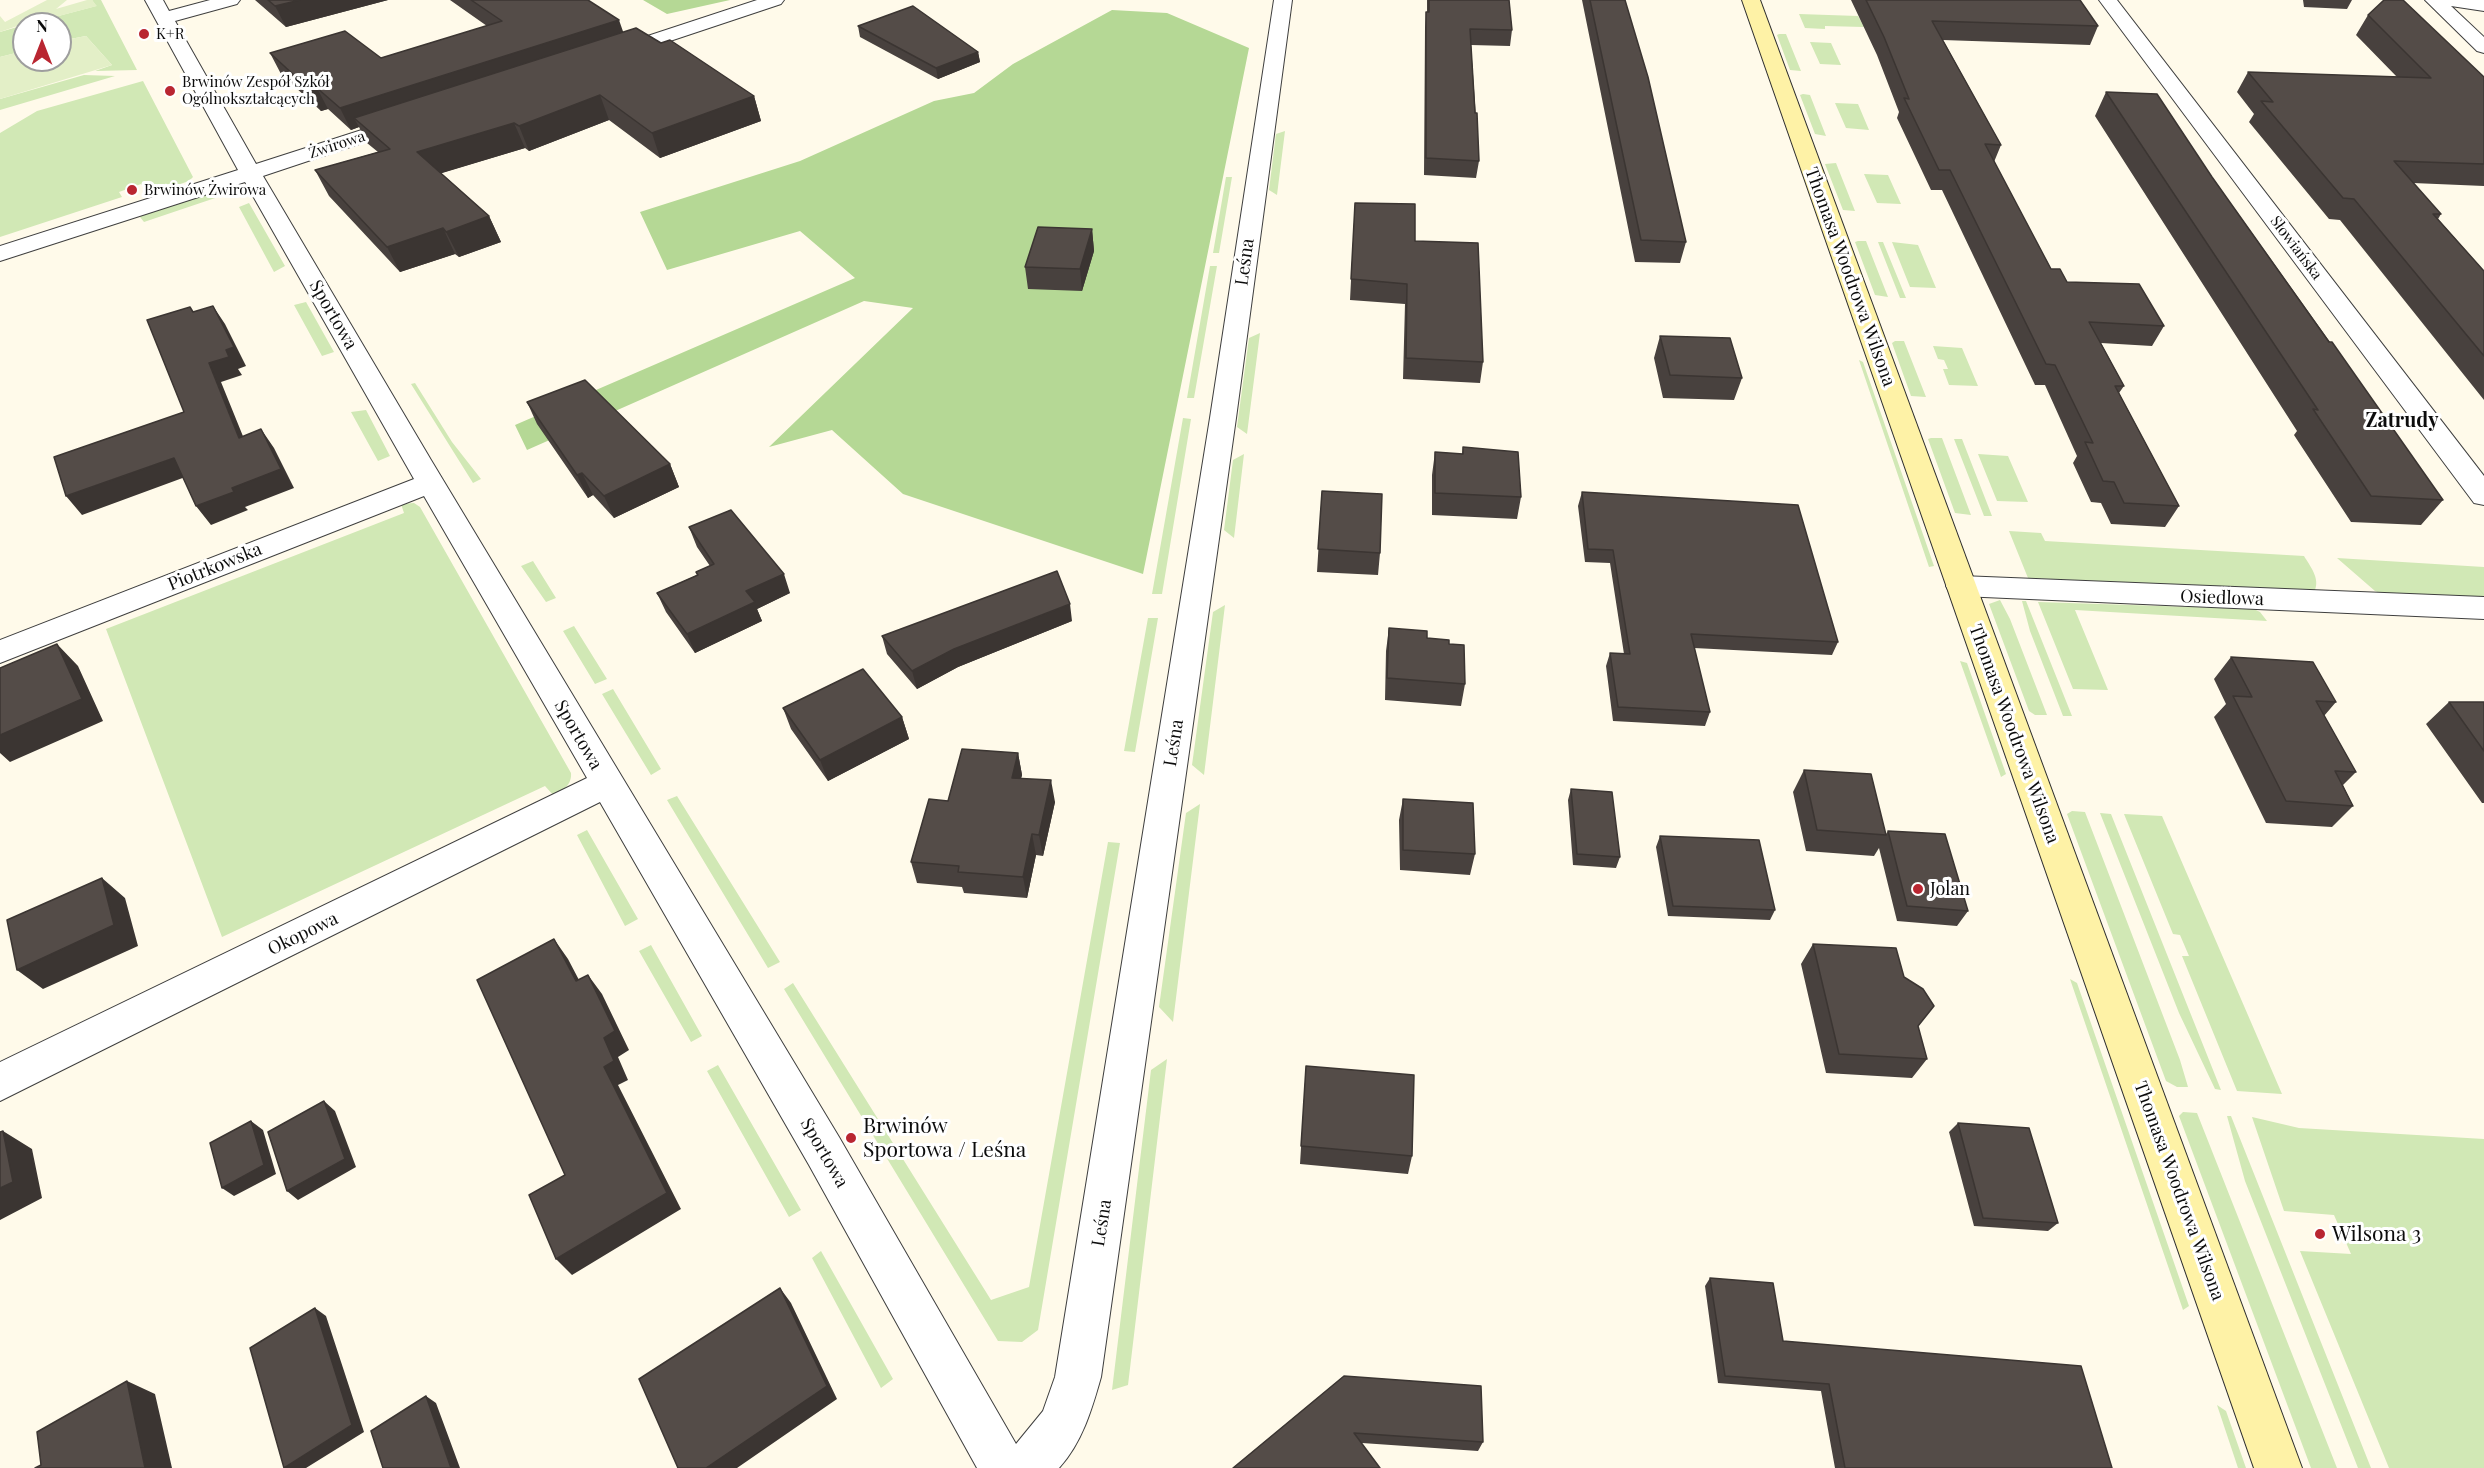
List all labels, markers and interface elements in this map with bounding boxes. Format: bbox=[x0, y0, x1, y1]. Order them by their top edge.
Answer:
north arrow bbox=[12, 12, 72, 72]
text: N bbox=[36, 15, 48, 36]
place label: K+R bbox=[156, 25, 184, 43]
marker: K+R bbox=[137, 27, 151, 41]
place label: Brwinów Zespół Szkół Ogólnokształcących bbox=[182, 73, 330, 108]
marker: Brwinów Zespół Szkół Ogólnokształcących bbox=[163, 84, 177, 98]
street label: Żwirowa bbox=[307, 127, 367, 163]
street label: Thomasa Woodrowa Wilsona bbox=[1800, 164, 1900, 390]
place label: Brwinów Żwirowa bbox=[144, 181, 266, 199]
marker: Brwinów Żwirowa bbox=[125, 183, 139, 197]
street label: Słowiańska bbox=[2266, 213, 2326, 283]
street label: Leśna bbox=[1231, 237, 1259, 287]
street label: Sportowa bbox=[304, 276, 362, 354]
district label: Zatrudy bbox=[2365, 409, 2439, 433]
street label: Piotrkowska bbox=[165, 538, 265, 596]
street label: Osiedlowa bbox=[2180, 586, 2264, 610]
street label: Thomasa Woodrowa Wilsona bbox=[1964, 621, 2064, 847]
street label: Sportowa bbox=[549, 696, 607, 774]
street label: Leśna bbox=[1160, 718, 1188, 768]
place label: Jolan bbox=[1930, 878, 1970, 900]
marker: Jolan bbox=[1911, 882, 1925, 896]
street label: Okopowa bbox=[264, 908, 342, 960]
street label: Thomasa Woodrowa Wilsona bbox=[2129, 1078, 2229, 1304]
place label: Brwinów Sportowa / Leśna bbox=[863, 1113, 1026, 1163]
street label: Sportowa bbox=[795, 1114, 853, 1192]
marker: Brwinów Sportowa / Leśna bbox=[844, 1131, 858, 1145]
street label: Leśna bbox=[1088, 1198, 1116, 1248]
place label: Wilsona 3 bbox=[2332, 1221, 2421, 1247]
marker: Wilsona 3 bbox=[2313, 1227, 2327, 1241]

